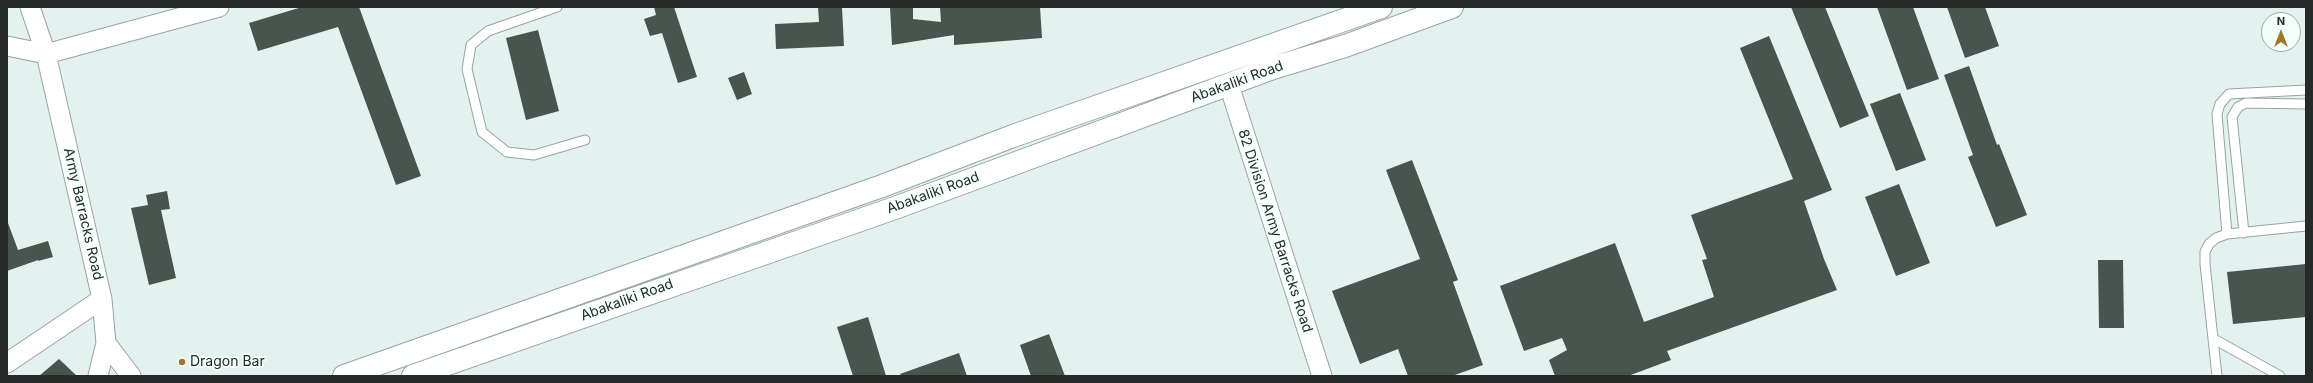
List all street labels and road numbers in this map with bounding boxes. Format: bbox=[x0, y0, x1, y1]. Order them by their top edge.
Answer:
street label: Abakaliki Road bbox=[1188, 57, 1286, 107]
street label: 82 Division Army Barracks Road bbox=[1234, 127, 1316, 335]
street label: Army Barracks Road bbox=[60, 146, 106, 282]
street label: Abakaliki Road bbox=[884, 168, 982, 218]
street label: Abakaliki Road bbox=[578, 275, 676, 325]

